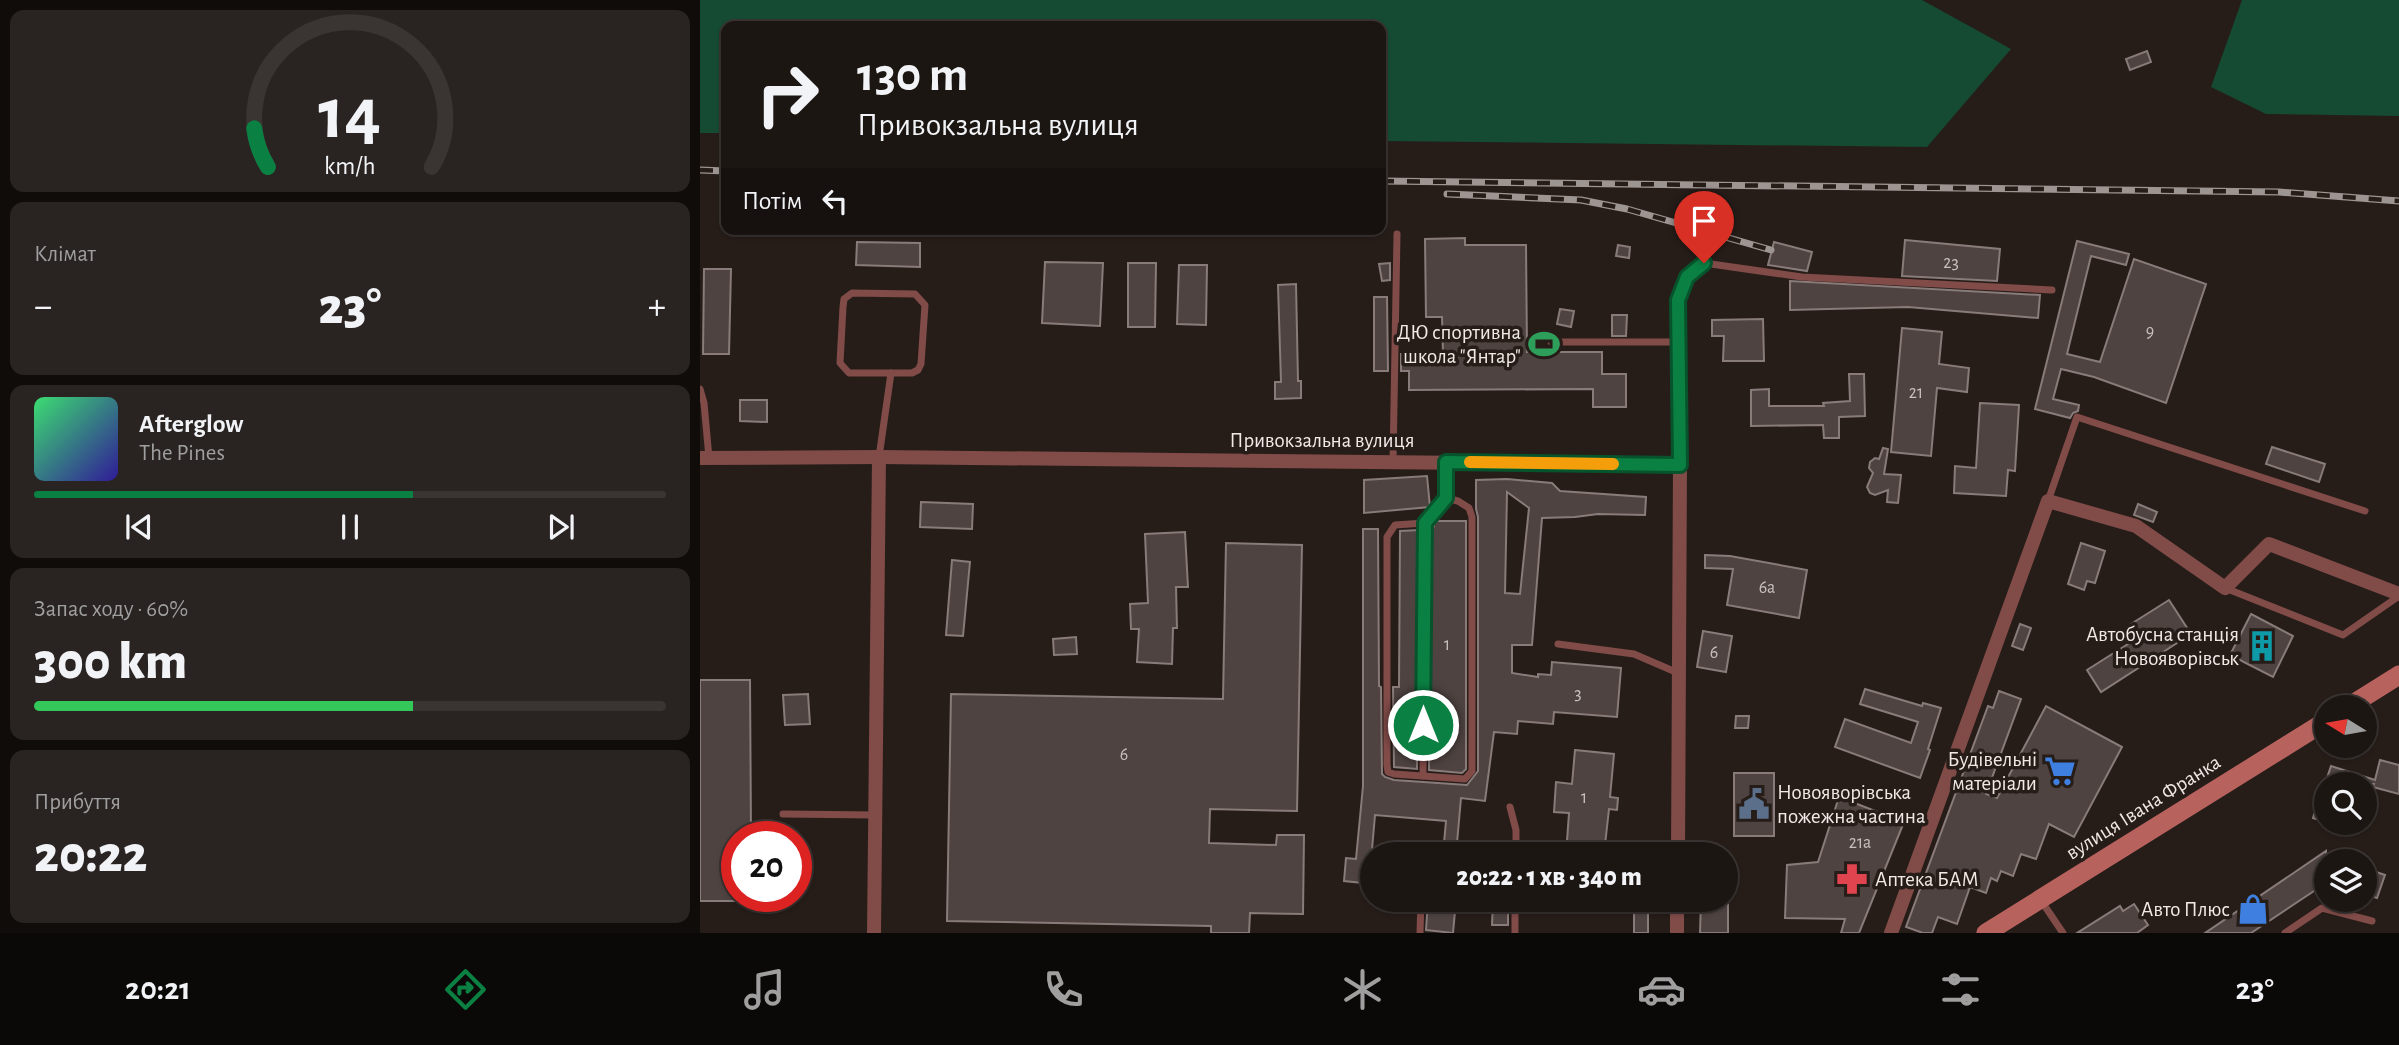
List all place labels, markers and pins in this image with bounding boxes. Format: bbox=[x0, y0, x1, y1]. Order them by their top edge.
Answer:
pin bbox=[1674, 191, 1734, 263]
place label: ДЮ спортивна школа "Янтар" bbox=[1397, 322, 1521, 367]
sports icon: ДЮ спортивна школа "Янтар" bbox=[1527, 327, 1561, 361]
place label: Автобусна станція Новояворівськ bbox=[2086, 624, 2239, 669]
building icon: Автобусна станція Новояворівськ bbox=[2245, 629, 2279, 663]
place label: Будівельні матеріали bbox=[1947, 749, 2037, 794]
supermarket icon: Будівельні матеріали bbox=[2043, 754, 2077, 788]
place label: Новояворівська пожежна частина bbox=[1777, 782, 1926, 827]
public building icon: Новояворівська пожежна частина bbox=[1737, 787, 1771, 821]
pharmacy icon: Аптека БАМ bbox=[1835, 862, 1869, 896]
place label: Аптека БАМ bbox=[1875, 869, 1979, 890]
shop icon: Авто Плюс bbox=[2236, 892, 2270, 926]
place label: Авто Плюс bbox=[2141, 899, 2230, 920]

